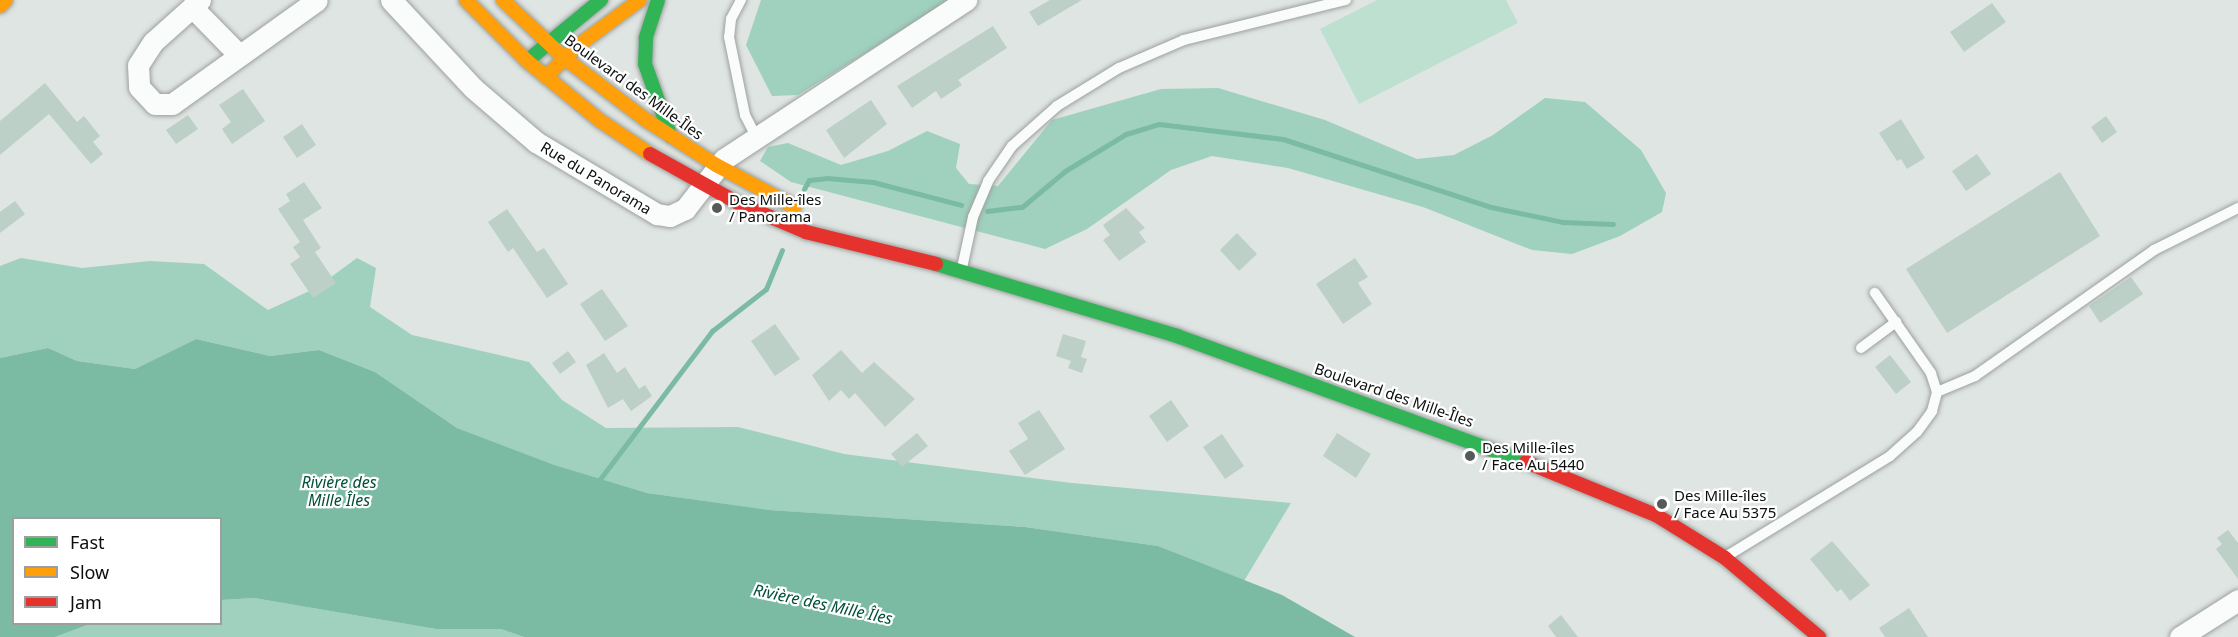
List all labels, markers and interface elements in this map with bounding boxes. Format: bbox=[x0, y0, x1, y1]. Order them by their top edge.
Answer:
street label: Boulevard des Mille-Îles bbox=[561, 31, 707, 143]
street label: Rue du Panorama bbox=[537, 138, 655, 218]
place label: Des Mille-îles / Panorama bbox=[729, 190, 821, 225]
marker: Des Mille-îles / Panorama bbox=[710, 201, 724, 215]
street label: Boulevard des Mille-Îles bbox=[1312, 359, 1476, 431]
place label: Des Mille-îles / Face Au 5440 bbox=[1482, 438, 1584, 473]
marker: Des Mille-îles / Face Au 5440 bbox=[1463, 449, 1477, 463]
water label: Rivière des Mille Îles bbox=[301, 472, 377, 510]
place label: Des Mille-îles / Face Au 5375 bbox=[1674, 486, 1776, 521]
marker: Des Mille-îles / Face Au 5375 bbox=[1655, 497, 1669, 511]
legend bbox=[12, 517, 222, 625]
text: Fast bbox=[70, 530, 105, 554]
text: Slow bbox=[70, 560, 109, 584]
water label: Rivière des Mille Îles bbox=[752, 580, 894, 628]
text: Jam bbox=[70, 590, 102, 614]

